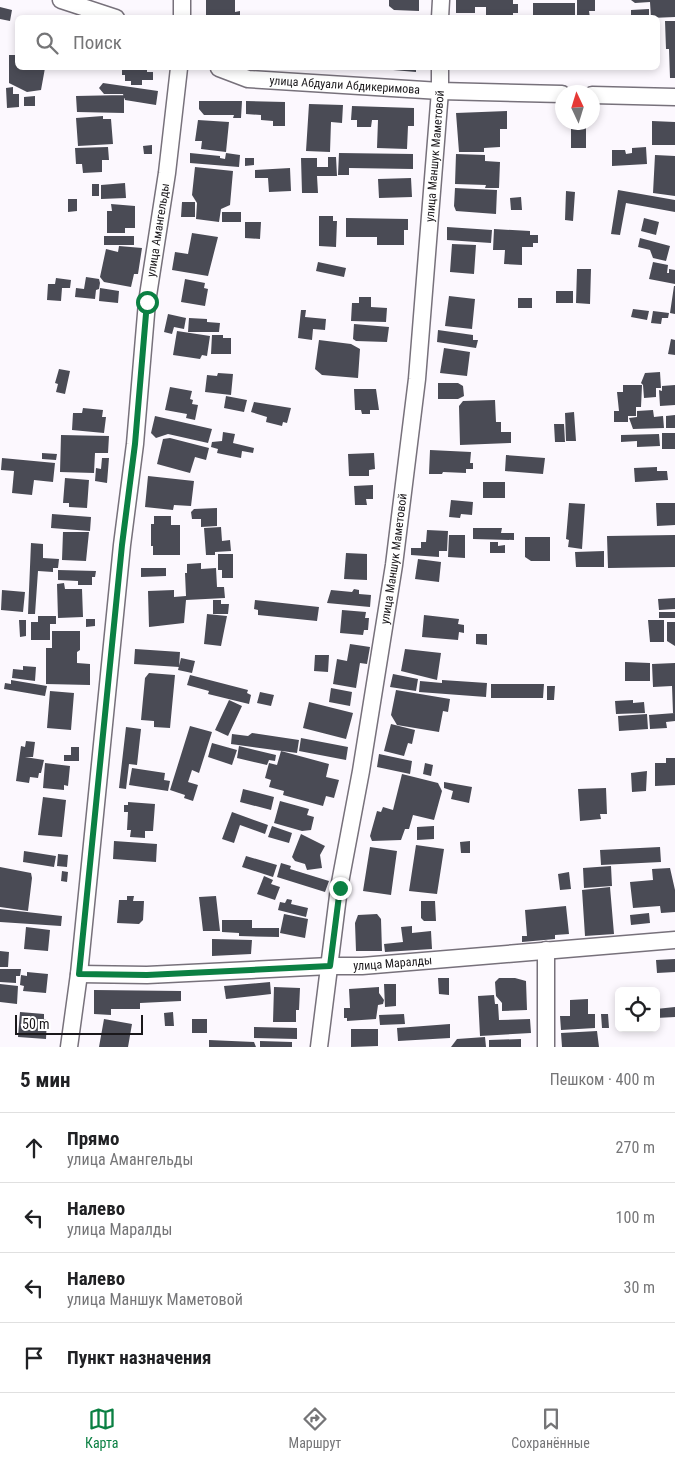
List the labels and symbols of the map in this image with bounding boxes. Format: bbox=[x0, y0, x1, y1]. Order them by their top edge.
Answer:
street label: улица Абдуали Абдикеримова bbox=[269, 73, 421, 97]
north arrow bbox=[555, 85, 600, 130]
street label: улица Маншук Маметовой bbox=[423, 90, 447, 222]
street label: улица Амангельды bbox=[144, 182, 172, 278]
route start bbox=[136, 291, 159, 314]
street label: улица Маншук Маметовой bbox=[378, 493, 410, 625]
route end bbox=[329, 877, 352, 900]
street label: улица Маралды bbox=[353, 953, 433, 973]
scale bar bbox=[15, 1012, 142, 1035]

